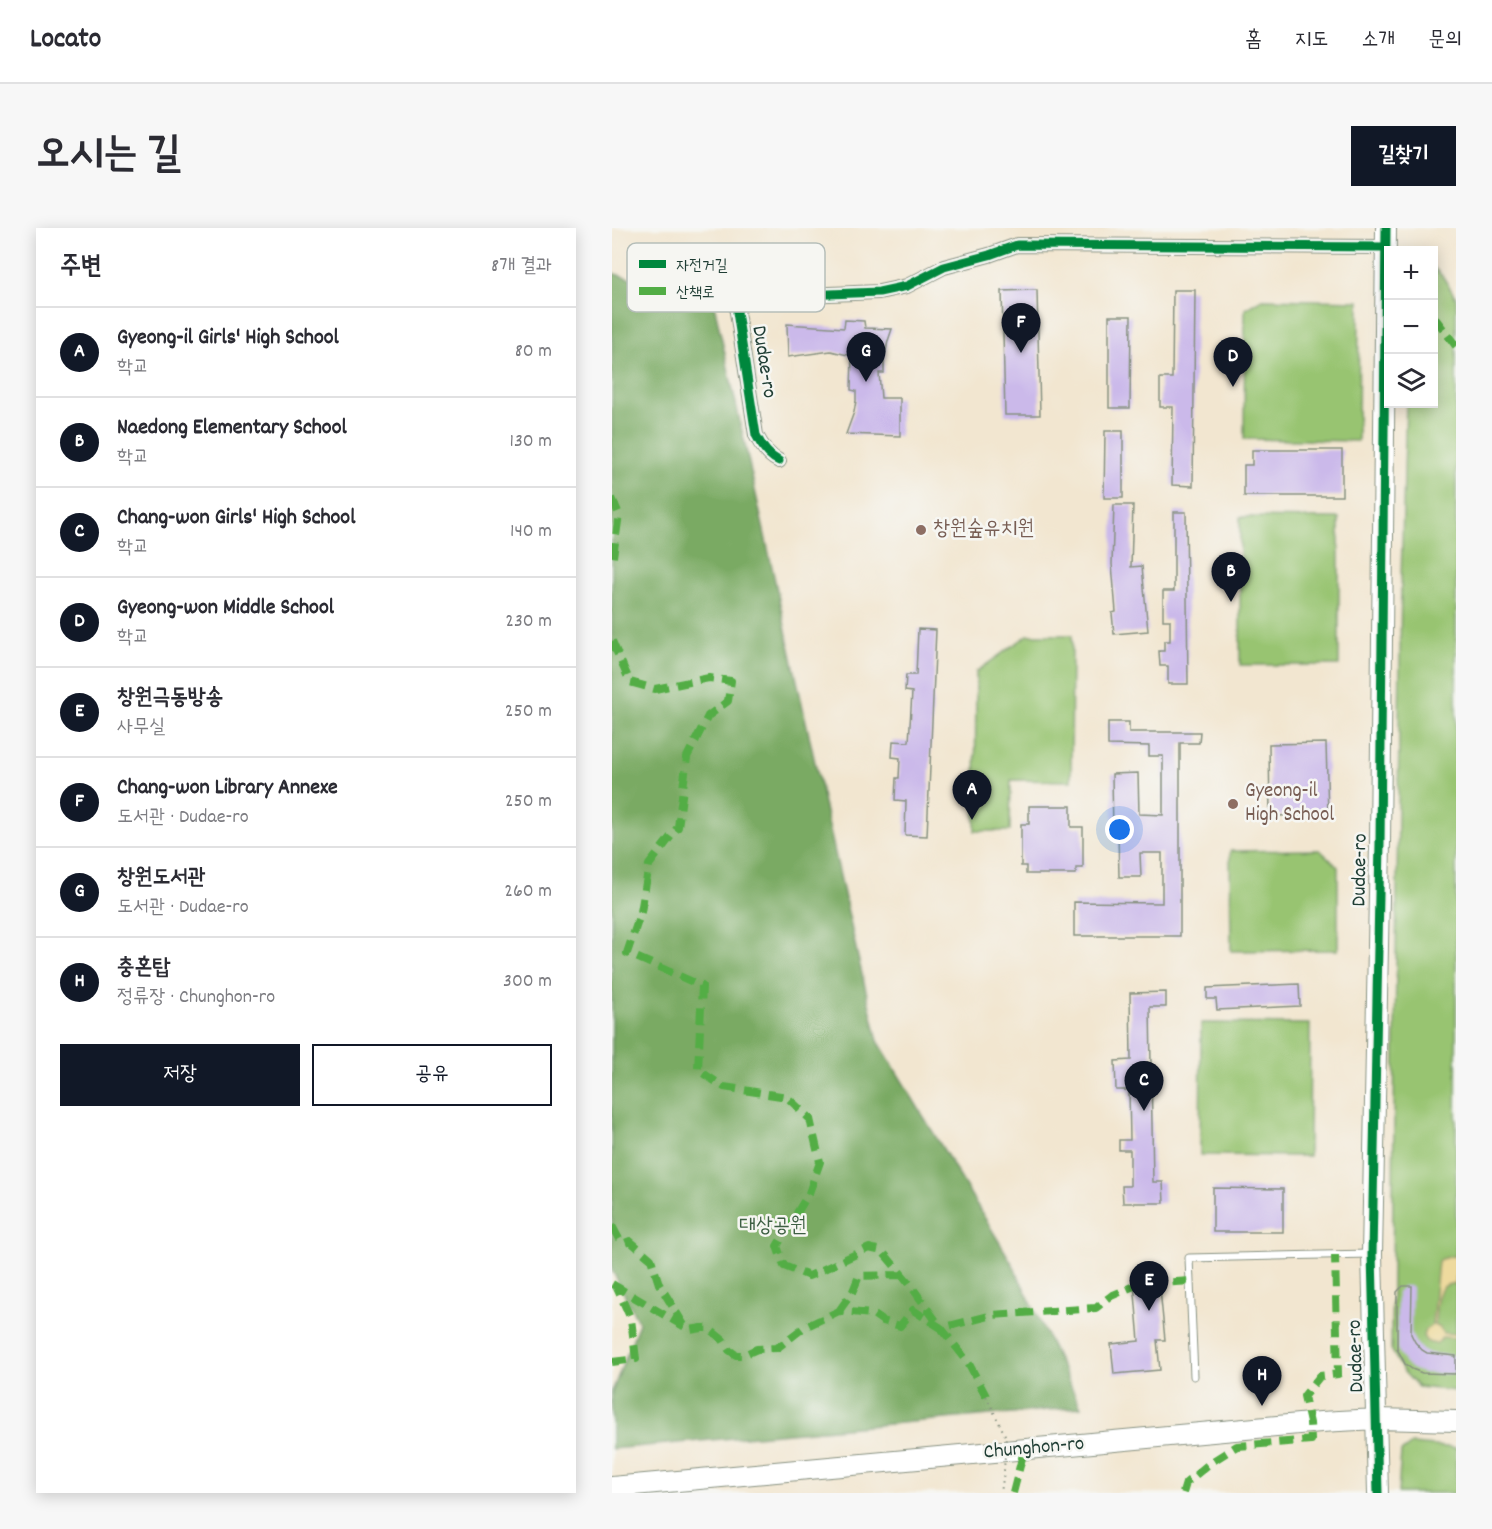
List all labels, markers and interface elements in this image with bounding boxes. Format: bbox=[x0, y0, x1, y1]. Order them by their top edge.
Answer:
text: Locato bbox=[30, 21, 101, 61]
text: 홈 bbox=[1245, 26, 1262, 56]
text: 지도 bbox=[1295, 26, 1328, 56]
text: 소개 bbox=[1361, 26, 1395, 56]
text: 문의 bbox=[1428, 26, 1462, 56]
button: 길찾기 bbox=[1351, 126, 1456, 186]
text: 오시는 길 bbox=[36, 127, 181, 187]
legend bbox=[627, 243, 825, 312]
map controls bbox=[1384, 246, 1438, 408]
button: + bbox=[1384, 246, 1438, 300]
text: 주변 bbox=[60, 249, 102, 286]
text: 8개 결과 bbox=[491, 253, 552, 281]
text: 자전거길 bbox=[676, 255, 728, 278]
text: 산책로 bbox=[676, 282, 715, 305]
button: − bbox=[1384, 300, 1438, 354]
pin: F bbox=[1002, 304, 1040, 353]
text: Gyeong-il Girls' High School bbox=[117, 323, 339, 354]
street label: Dudae-ro bbox=[742, 324, 784, 400]
pin: G bbox=[846, 332, 886, 382]
text: A bbox=[74, 338, 85, 366]
text: 80 m bbox=[515, 338, 552, 366]
pin: D bbox=[1214, 338, 1252, 387]
text: 학교 bbox=[117, 354, 149, 382]
button: layers bbox=[1384, 354, 1438, 408]
text: Naedong Elementary School bbox=[117, 413, 347, 444]
text: B bbox=[75, 428, 84, 456]
text: 130 m bbox=[510, 428, 552, 456]
text: 학교 bbox=[117, 444, 149, 472]
text: Chang-won Girls' High School bbox=[117, 503, 355, 534]
place label: 창원숲유치원 bbox=[933, 515, 1034, 545]
text: C bbox=[75, 518, 84, 546]
text: 140 m bbox=[510, 518, 552, 546]
marker: 창원숲유치원 bbox=[914, 523, 928, 537]
text: 학교 bbox=[117, 534, 149, 562]
pin: B bbox=[1212, 552, 1250, 602]
text: Gyeong-won Middle School bbox=[117, 593, 334, 624]
text: D bbox=[74, 608, 85, 636]
text: 230 m bbox=[505, 608, 552, 636]
text: 학교 bbox=[117, 624, 149, 652]
text: 창원극동방송 bbox=[117, 683, 223, 714]
text: E bbox=[75, 698, 84, 726]
text: 250 m bbox=[505, 698, 552, 726]
text: 사무실 bbox=[117, 714, 165, 742]
pin: A bbox=[952, 770, 992, 820]
text: Chang-won Library Annexe bbox=[117, 773, 338, 804]
place label: Gyeong-il High School bbox=[1245, 777, 1334, 831]
text: F bbox=[75, 788, 84, 816]
text: 250 m bbox=[505, 788, 552, 816]
marker: Gyeong-il High School bbox=[1226, 797, 1240, 811]
text: 도서관 · Dudae-ro bbox=[117, 804, 249, 832]
your location bbox=[1105, 815, 1134, 844]
street label: Dudae-ro bbox=[1345, 833, 1377, 907]
text: 창원도서관 bbox=[117, 863, 206, 894]
text: G bbox=[74, 878, 85, 906]
text: 260 m bbox=[504, 878, 552, 906]
text: 도서관 · Dudae-ro bbox=[117, 894, 249, 922]
text: 충혼탑 bbox=[117, 953, 170, 984]
text: H bbox=[74, 968, 85, 996]
text: 300 m bbox=[503, 968, 552, 996]
text: 정류장 · Chunghon-ro bbox=[117, 984, 275, 1012]
button: 저장 bbox=[60, 1044, 300, 1106]
button: 공유 bbox=[312, 1044, 552, 1106]
pin: C bbox=[1124, 1062, 1164, 1111]
park label: 대상공원 bbox=[739, 1212, 807, 1242]
pin: E bbox=[1130, 1262, 1168, 1311]
street label: Dudae-ro bbox=[1341, 1319, 1373, 1393]
pin: H bbox=[1242, 1356, 1282, 1406]
street label: Chunghon-ro bbox=[982, 1430, 1086, 1468]

